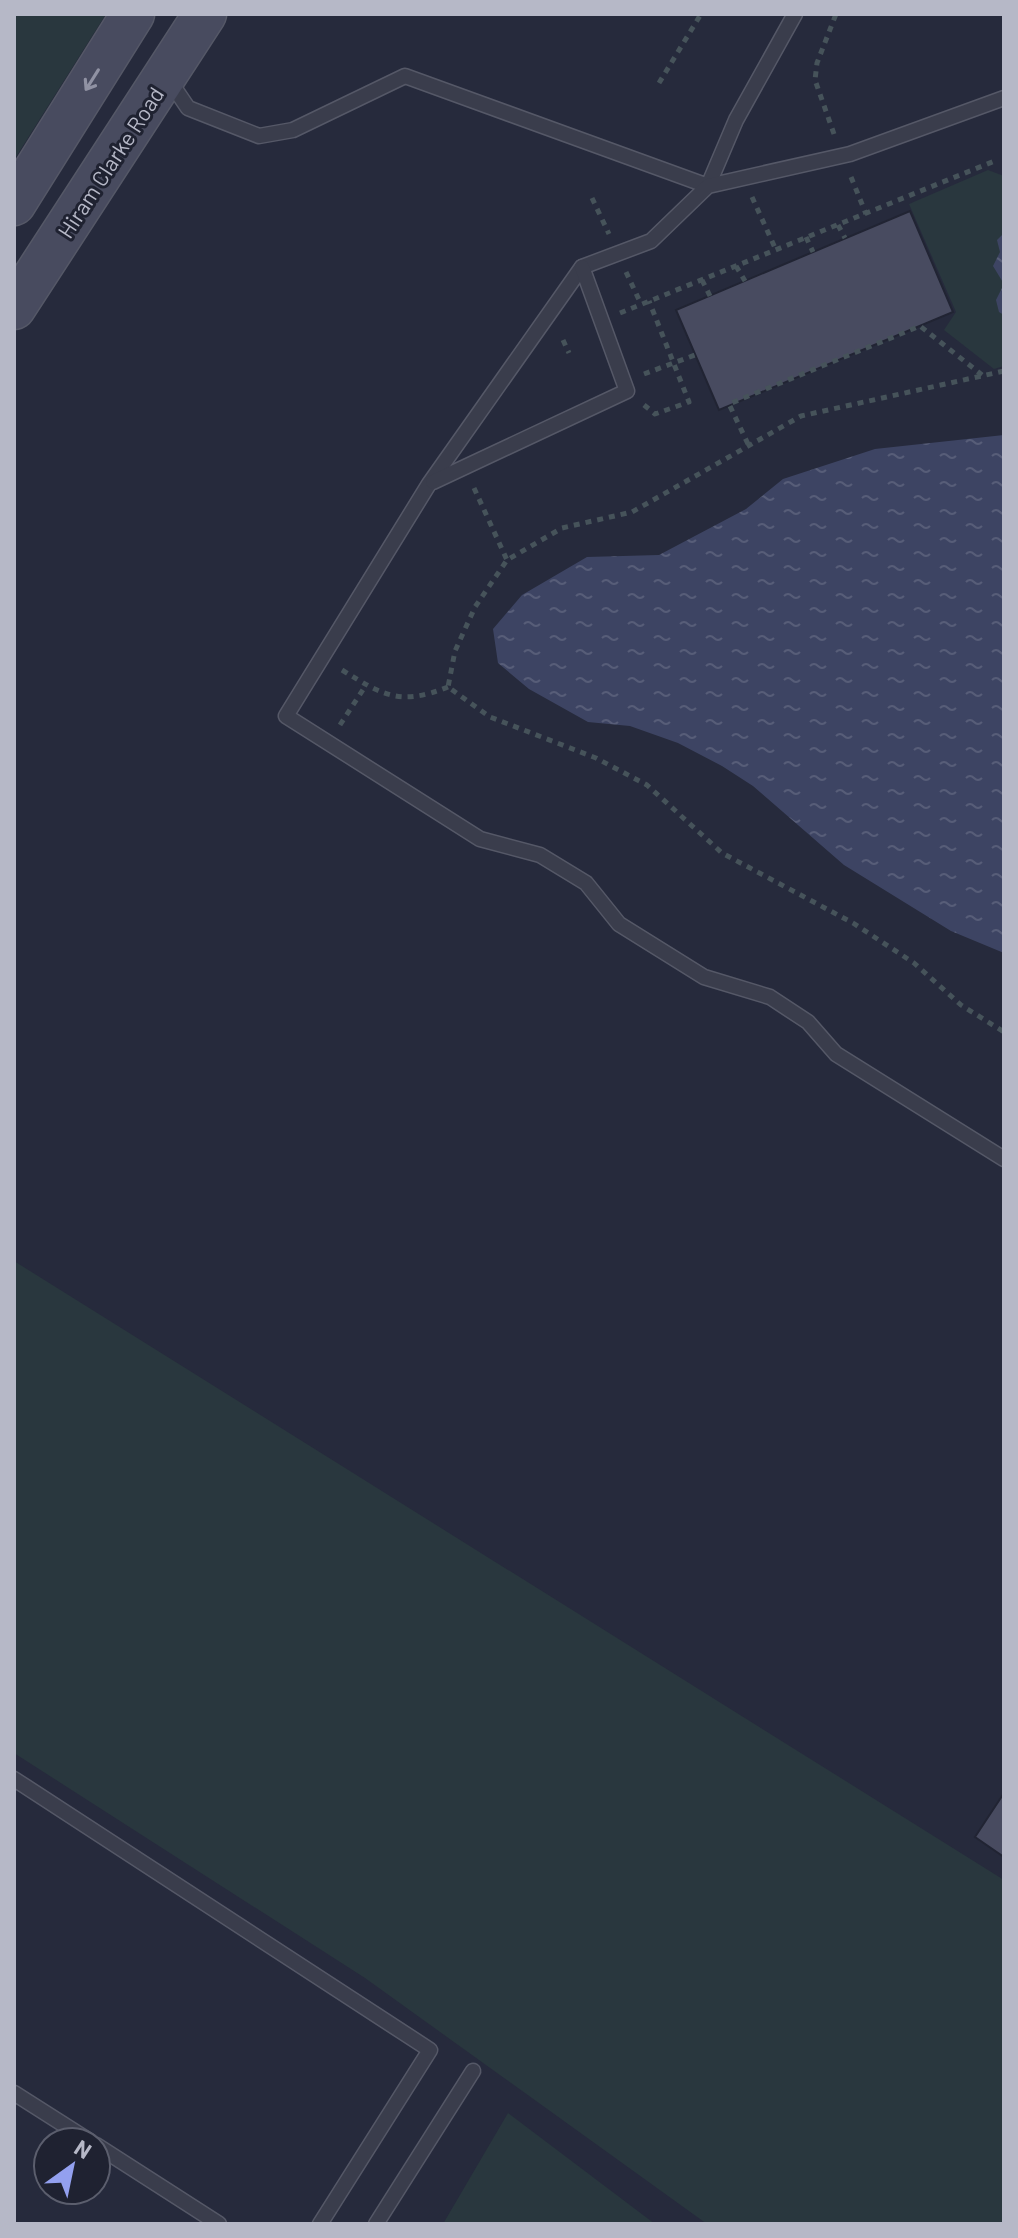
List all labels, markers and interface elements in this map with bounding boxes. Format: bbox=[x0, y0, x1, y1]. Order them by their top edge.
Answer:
one-way arrow bbox=[83, 68, 99, 91]
street label: Hiram Clarke Road bbox=[51, 82, 169, 242]
north arrow bbox=[32, 2126, 112, 2206]
text: N bbox=[70, 2133, 97, 2163]

